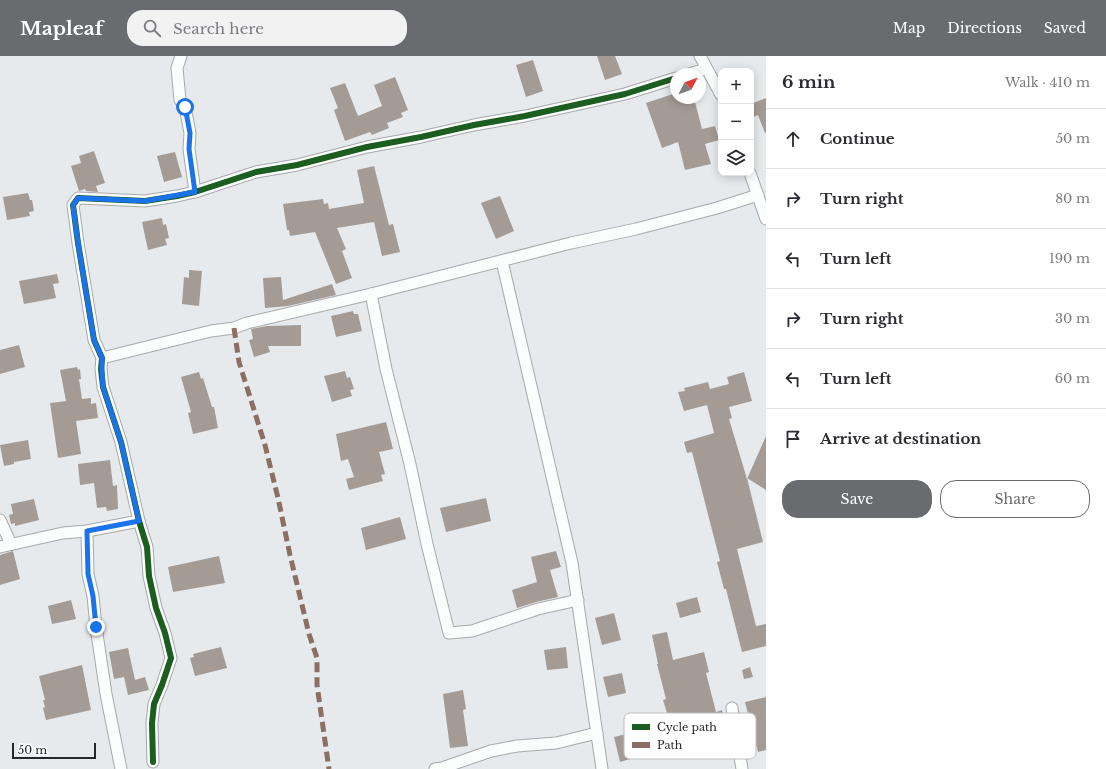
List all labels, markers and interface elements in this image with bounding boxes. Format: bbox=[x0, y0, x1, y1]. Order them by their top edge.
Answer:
search box bbox=[127, 10, 407, 46]
text: Mapleaf bbox=[20, 17, 103, 40]
icon: search bbox=[141, 17, 163, 39]
text: Search here bbox=[173, 19, 264, 38]
text: Map bbox=[893, 19, 925, 37]
text: Directions bbox=[947, 19, 1022, 37]
text: Saved bbox=[1044, 19, 1086, 37]
north arrow bbox=[670, 68, 706, 104]
map controls bbox=[718, 68, 754, 176]
button: + bbox=[718, 68, 754, 104]
text: 6 min bbox=[782, 72, 835, 93]
text: Walk · 410 m bbox=[1005, 74, 1090, 91]
route start bbox=[176, 98, 194, 116]
button: − bbox=[718, 104, 754, 140]
icon: ahead bbox=[782, 128, 804, 150]
text: Continue bbox=[820, 129, 895, 148]
text: 50 m bbox=[1056, 130, 1090, 147]
button: layers bbox=[718, 140, 754, 176]
icon: right bbox=[782, 188, 804, 210]
text: Turn right bbox=[820, 189, 903, 208]
text: 80 m bbox=[1055, 190, 1090, 207]
icon: left bbox=[782, 248, 804, 270]
text: Turn left bbox=[820, 249, 891, 268]
text: 190 m bbox=[1049, 250, 1090, 267]
icon: right bbox=[782, 308, 804, 330]
text: Turn right bbox=[820, 309, 903, 328]
text: 30 m bbox=[1055, 310, 1090, 327]
icon: left bbox=[782, 368, 804, 390]
text: Turn left bbox=[820, 369, 891, 388]
text: 60 m bbox=[1055, 370, 1090, 387]
icon: arrive bbox=[782, 428, 804, 450]
text: Arrive at destination bbox=[820, 429, 981, 448]
button: Save bbox=[782, 480, 932, 518]
button: Share bbox=[940, 480, 1090, 518]
route end bbox=[87, 618, 105, 636]
legend bbox=[624, 713, 756, 759]
text: Cycle path bbox=[657, 720, 717, 734]
text: Path bbox=[657, 738, 683, 752]
scale bar bbox=[12, 741, 96, 760]
text: 50 m bbox=[18, 743, 47, 757]

